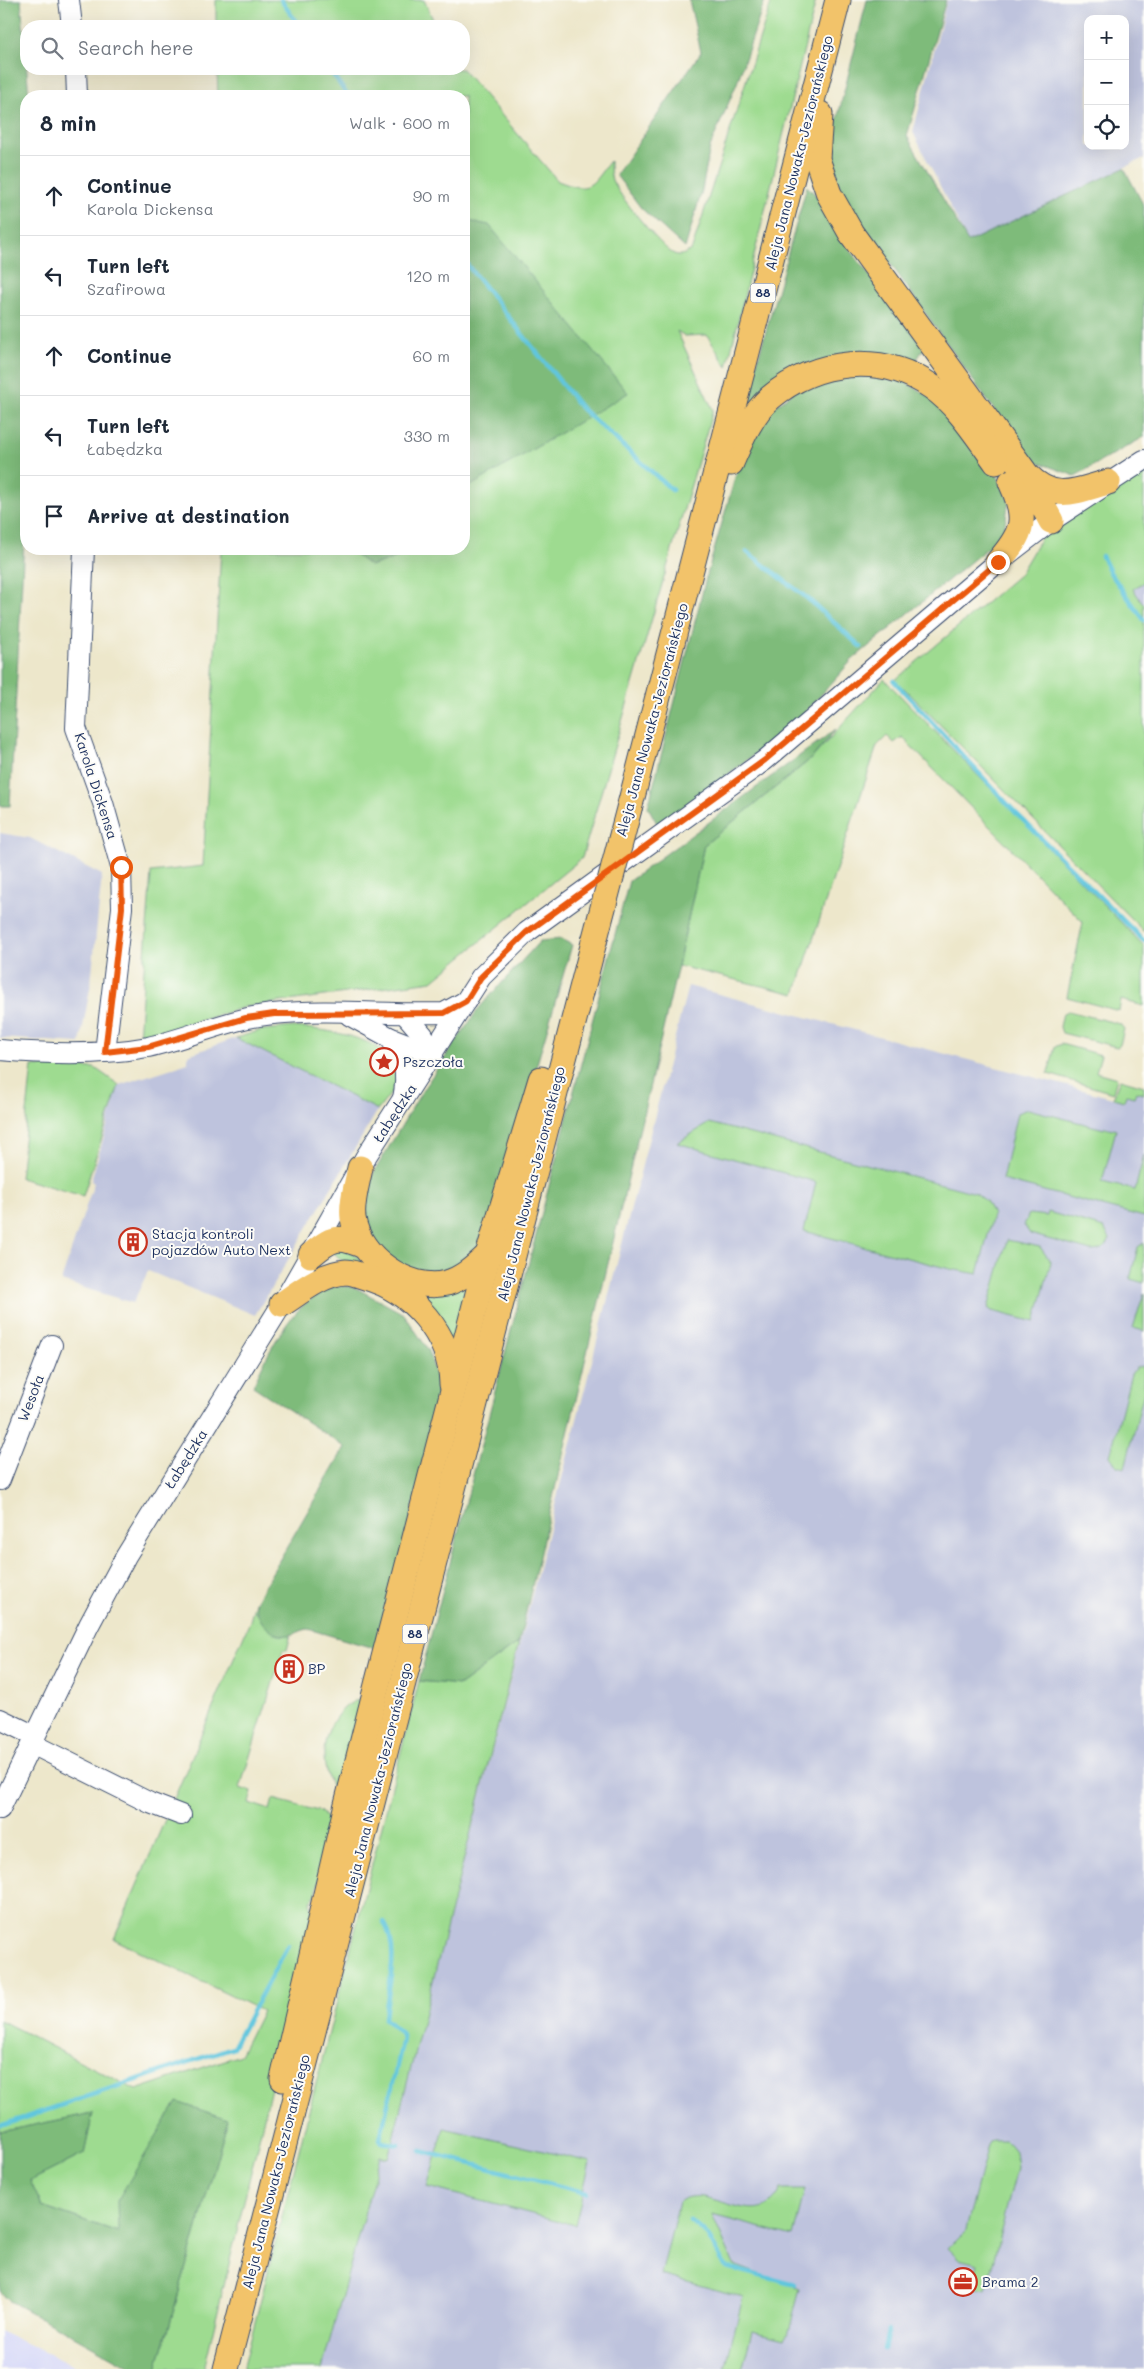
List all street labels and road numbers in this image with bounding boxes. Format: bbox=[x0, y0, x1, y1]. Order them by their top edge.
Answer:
street label: Aleja Jana Nowaka-Jeziorańskiego bbox=[760, 34, 837, 272]
road number: 88 bbox=[750, 284, 776, 302]
street label: Aleja Jana Nowaka-Jeziorańskiego bbox=[611, 601, 692, 839]
street label: Karola Dickensa bbox=[70, 730, 123, 841]
street label: Aleja Jana Nowaka-Jeziorańskiego bbox=[492, 1065, 569, 1303]
street label: Łabędzka bbox=[369, 1080, 421, 1146]
street label: Wesoła bbox=[13, 1371, 48, 1424]
street label: Łabędzka bbox=[160, 1426, 211, 1492]
road number: 88 bbox=[402, 1625, 428, 1644]
street label: Aleja Jana Nowaka-Jeziorańskiego bbox=[339, 1661, 416, 1899]
street label: Aleja Jana Nowaka-Jeziorańskiego bbox=[237, 2053, 314, 2291]

